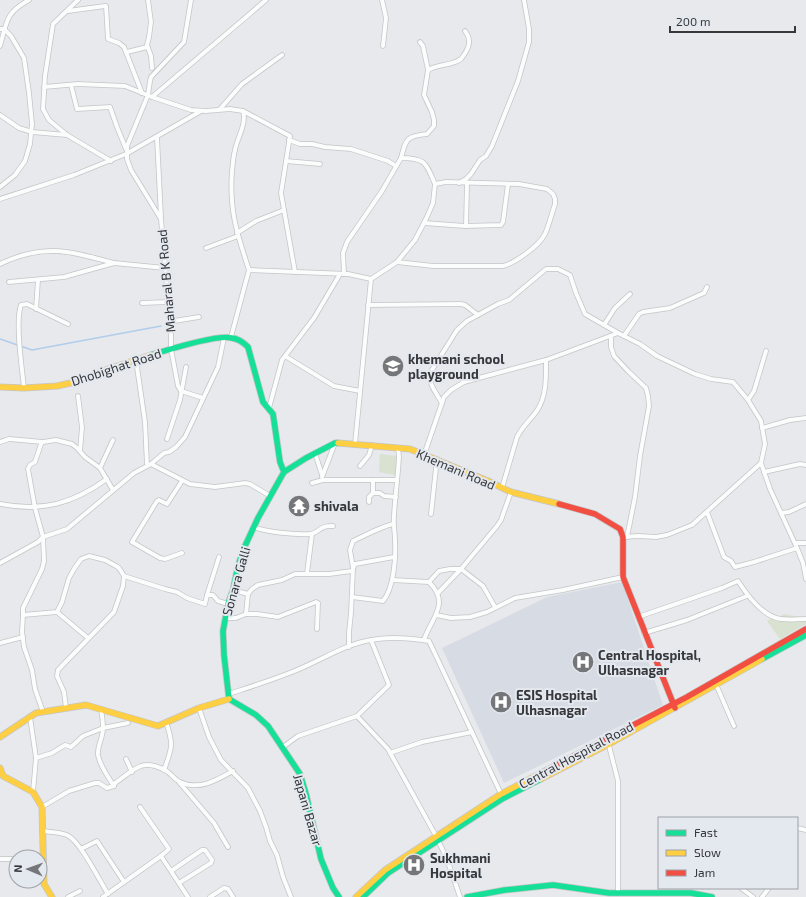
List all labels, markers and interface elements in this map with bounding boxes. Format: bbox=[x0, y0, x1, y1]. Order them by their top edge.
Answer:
scale bar bbox=[670, 8, 795, 34]
text: 200 m bbox=[676, 14, 710, 28]
street label: Maharal B K Road bbox=[154, 229, 178, 333]
street label: Dhobighat Road bbox=[69, 345, 163, 389]
place label: khemani school playground bbox=[408, 351, 505, 382]
school or university icon: khemani school playground bbox=[380, 353, 406, 379]
street label: Khemani Road bbox=[414, 445, 498, 493]
temple icon: shivala bbox=[286, 493, 312, 519]
place label: shivala bbox=[314, 498, 359, 514]
street label: Sonara Galli bbox=[219, 545, 253, 617]
place label: Central Hospital, Ulhasnagar bbox=[598, 647, 701, 678]
hospital icon: Central Hospital, Ulhasnagar bbox=[570, 649, 596, 675]
place label: ESIS Hospital Ulhasnagar bbox=[516, 687, 598, 718]
hospital icon: ESIS Hospital Ulhasnagar bbox=[488, 689, 514, 715]
street label: Central Hospital Road bbox=[516, 718, 636, 792]
street label: Japani Bazar bbox=[290, 772, 326, 848]
legend bbox=[658, 817, 798, 889]
text: Fast bbox=[694, 825, 718, 839]
text: Slow bbox=[694, 845, 721, 859]
north arrow bbox=[8, 849, 48, 889]
place label: Sukhmani Hospital bbox=[430, 850, 491, 881]
hospital icon: Sukhmani Hospital bbox=[401, 852, 427, 878]
text: N bbox=[11, 864, 24, 873]
text: Jam bbox=[694, 865, 715, 879]

